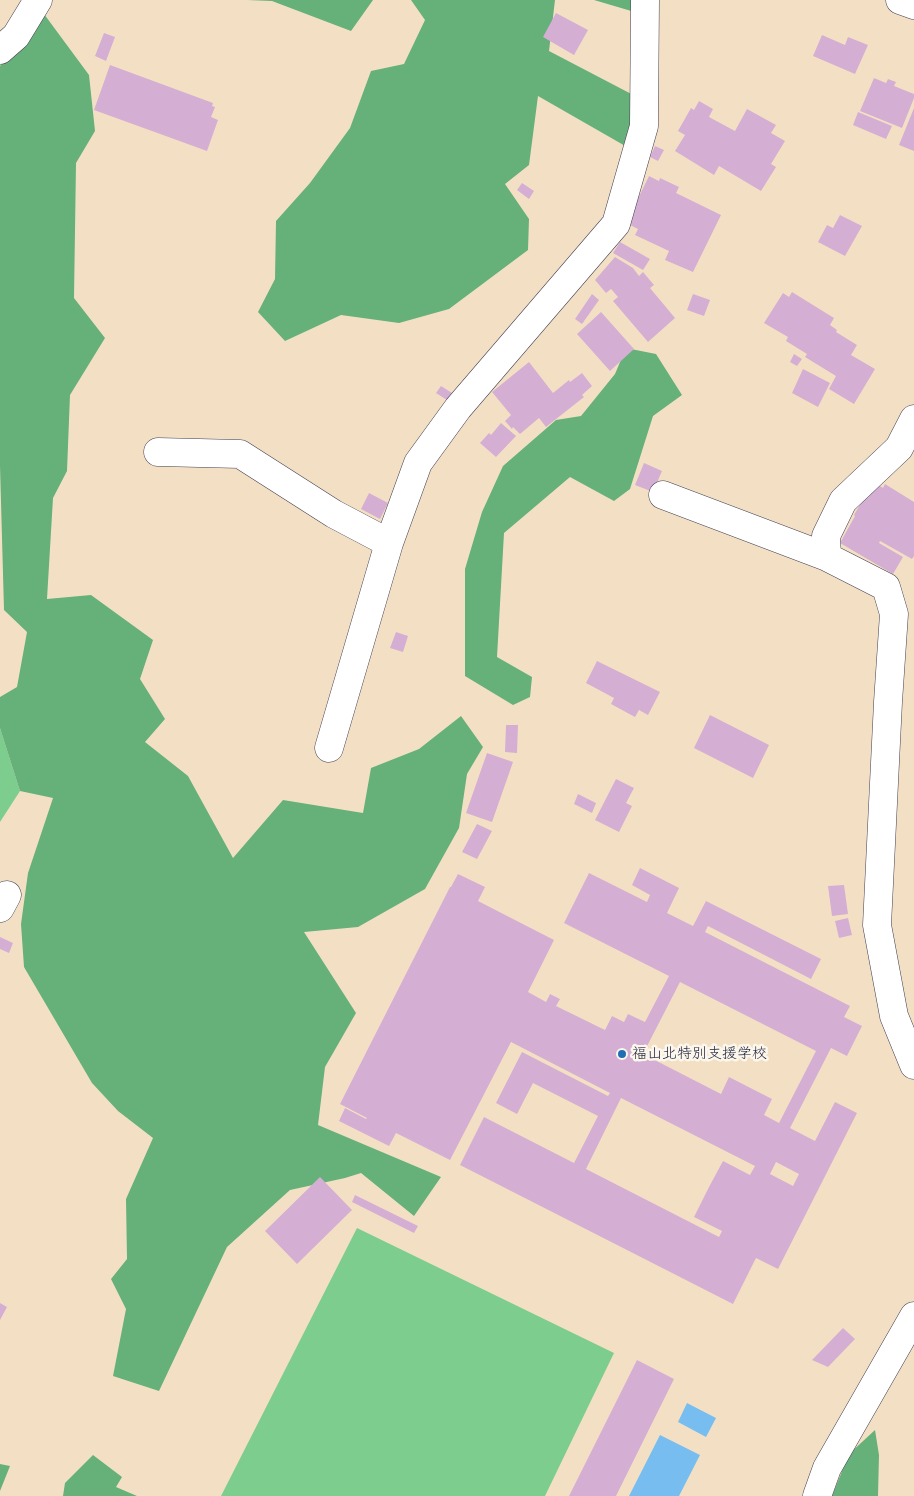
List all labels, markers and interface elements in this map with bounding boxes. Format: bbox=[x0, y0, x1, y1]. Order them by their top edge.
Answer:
place label: 福山北特別支援学校 bbox=[632, 1045, 767, 1063]
marker: 福山北特別支援学校 bbox=[616, 1048, 628, 1060]

